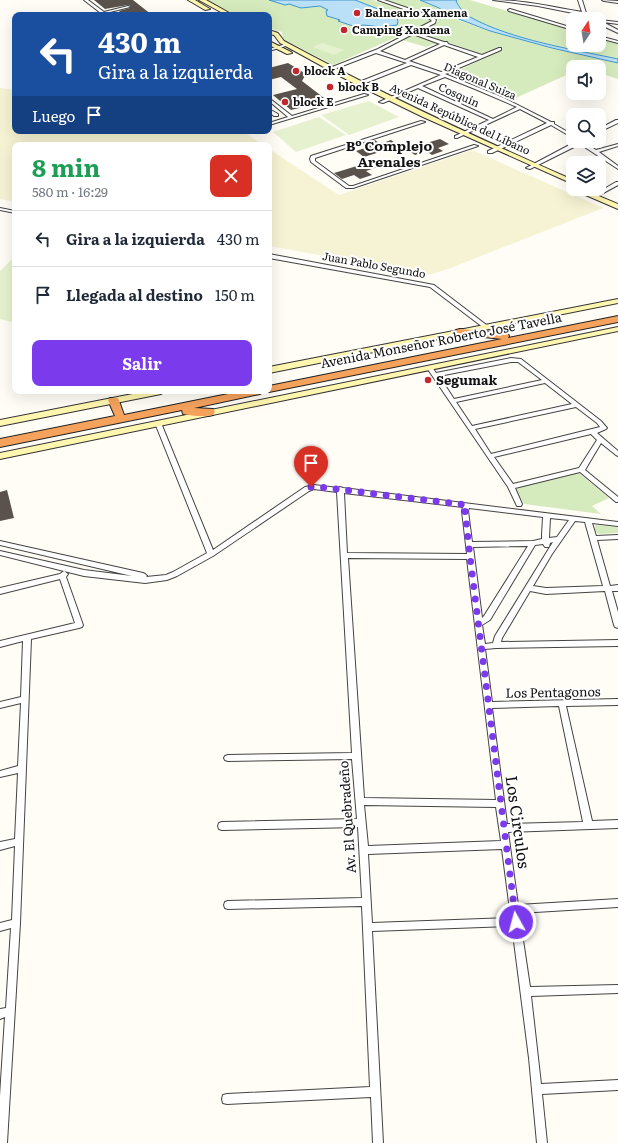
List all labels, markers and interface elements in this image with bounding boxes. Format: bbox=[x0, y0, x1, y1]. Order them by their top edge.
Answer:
place label: Balneario Xamena bbox=[365, 4, 468, 20]
marker: Balneario Xamena bbox=[352, 8, 362, 18]
north arrow bbox=[566, 12, 606, 52]
map controls bbox=[566, 12, 606, 196]
text: 430 m bbox=[98, 20, 181, 62]
place label: Camping Xamena bbox=[352, 21, 451, 37]
marker: Camping Xamena bbox=[339, 25, 349, 35]
icon: left bbox=[32, 28, 84, 80]
text: Gira a la izquierda bbox=[98, 58, 253, 85]
street label: Diagonal Suiza bbox=[441, 58, 519, 103]
button: sound bbox=[566, 60, 606, 100]
place label: block A bbox=[304, 62, 346, 78]
marker: block A bbox=[291, 66, 301, 76]
place label: block B bbox=[338, 78, 379, 94]
street label: Avenida República del Líbano bbox=[387, 78, 533, 158]
street label: Cosquín bbox=[436, 78, 482, 110]
marker: block B bbox=[325, 82, 335, 92]
place label: block E bbox=[293, 93, 334, 109]
marker: block E bbox=[280, 97, 290, 107]
text: Luego bbox=[32, 104, 75, 127]
icon: arrive bbox=[83, 104, 105, 126]
button: search bbox=[566, 108, 606, 148]
district label: Bº Complejo Arenales bbox=[346, 135, 433, 171]
text: 8 min bbox=[32, 149, 100, 184]
button: close bbox=[210, 155, 252, 197]
button: layers bbox=[566, 156, 606, 196]
text: 580 m · 16:29 bbox=[32, 182, 108, 201]
text: Gira a la izquierda bbox=[66, 227, 205, 250]
text: 430 m bbox=[217, 227, 259, 250]
icon: left bbox=[32, 228, 54, 250]
street label: Juan Pablo Segundo bbox=[321, 247, 427, 281]
text: Llegada al destino bbox=[66, 283, 203, 306]
text: 150 m bbox=[215, 283, 255, 306]
icon: arrive bbox=[32, 284, 54, 306]
street label: Avenida Monseñor Roberto José Tavella bbox=[319, 307, 563, 372]
button: Salir bbox=[32, 340, 252, 386]
place label: Segumak bbox=[436, 370, 497, 389]
marker: Segumak bbox=[423, 375, 433, 385]
pin bbox=[294, 446, 328, 487]
icon: arrive bbox=[300, 452, 322, 474]
street label: Los Pentagonos bbox=[505, 681, 601, 702]
street label: Av. El Quebradeño bbox=[333, 760, 360, 874]
street label: Los Circulos bbox=[501, 774, 537, 870]
position arrow bbox=[495, 901, 537, 943]

